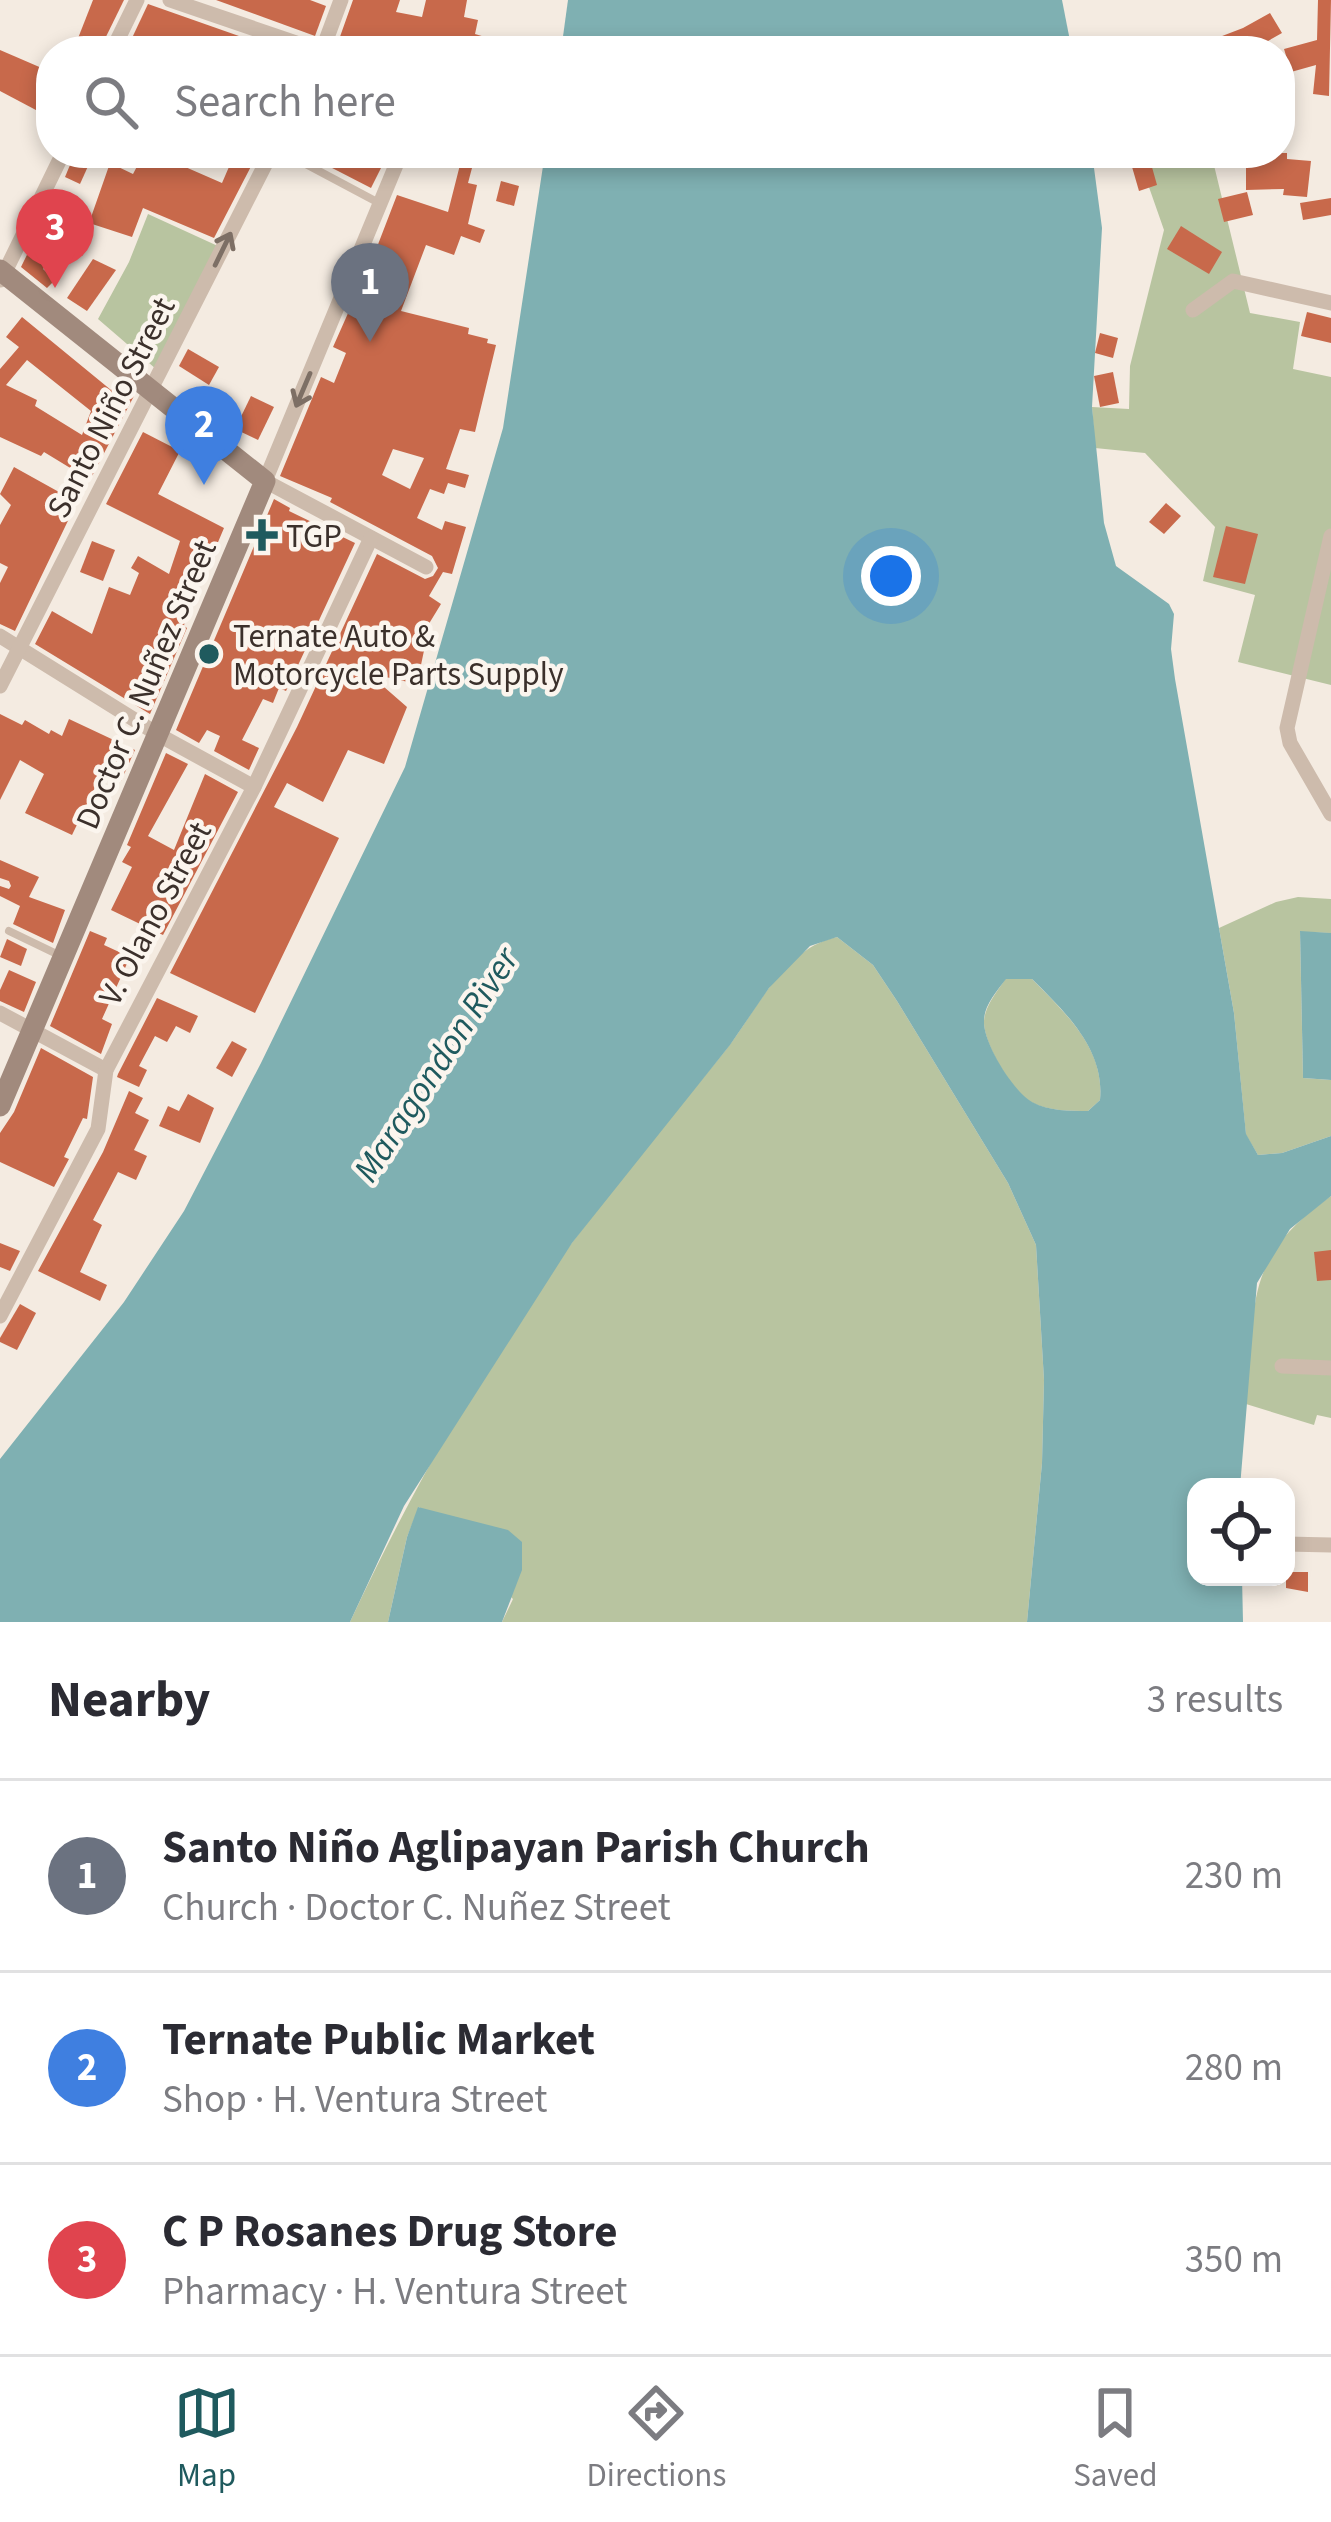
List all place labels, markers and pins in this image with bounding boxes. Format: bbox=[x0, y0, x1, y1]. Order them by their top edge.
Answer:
pin: 3 bbox=[16, 189, 94, 288]
pin: 1 bbox=[331, 243, 409, 342]
pin: 2 bbox=[165, 386, 243, 485]
place label: TGP bbox=[286, 513, 342, 560]
marker: TGP bbox=[249, 522, 275, 548]
place label: Ternate Auto & Motorcycle Parts Supply bbox=[233, 613, 564, 698]
marker: Ternate Auto & Motorcycle Parts Supply bbox=[196, 641, 222, 667]

